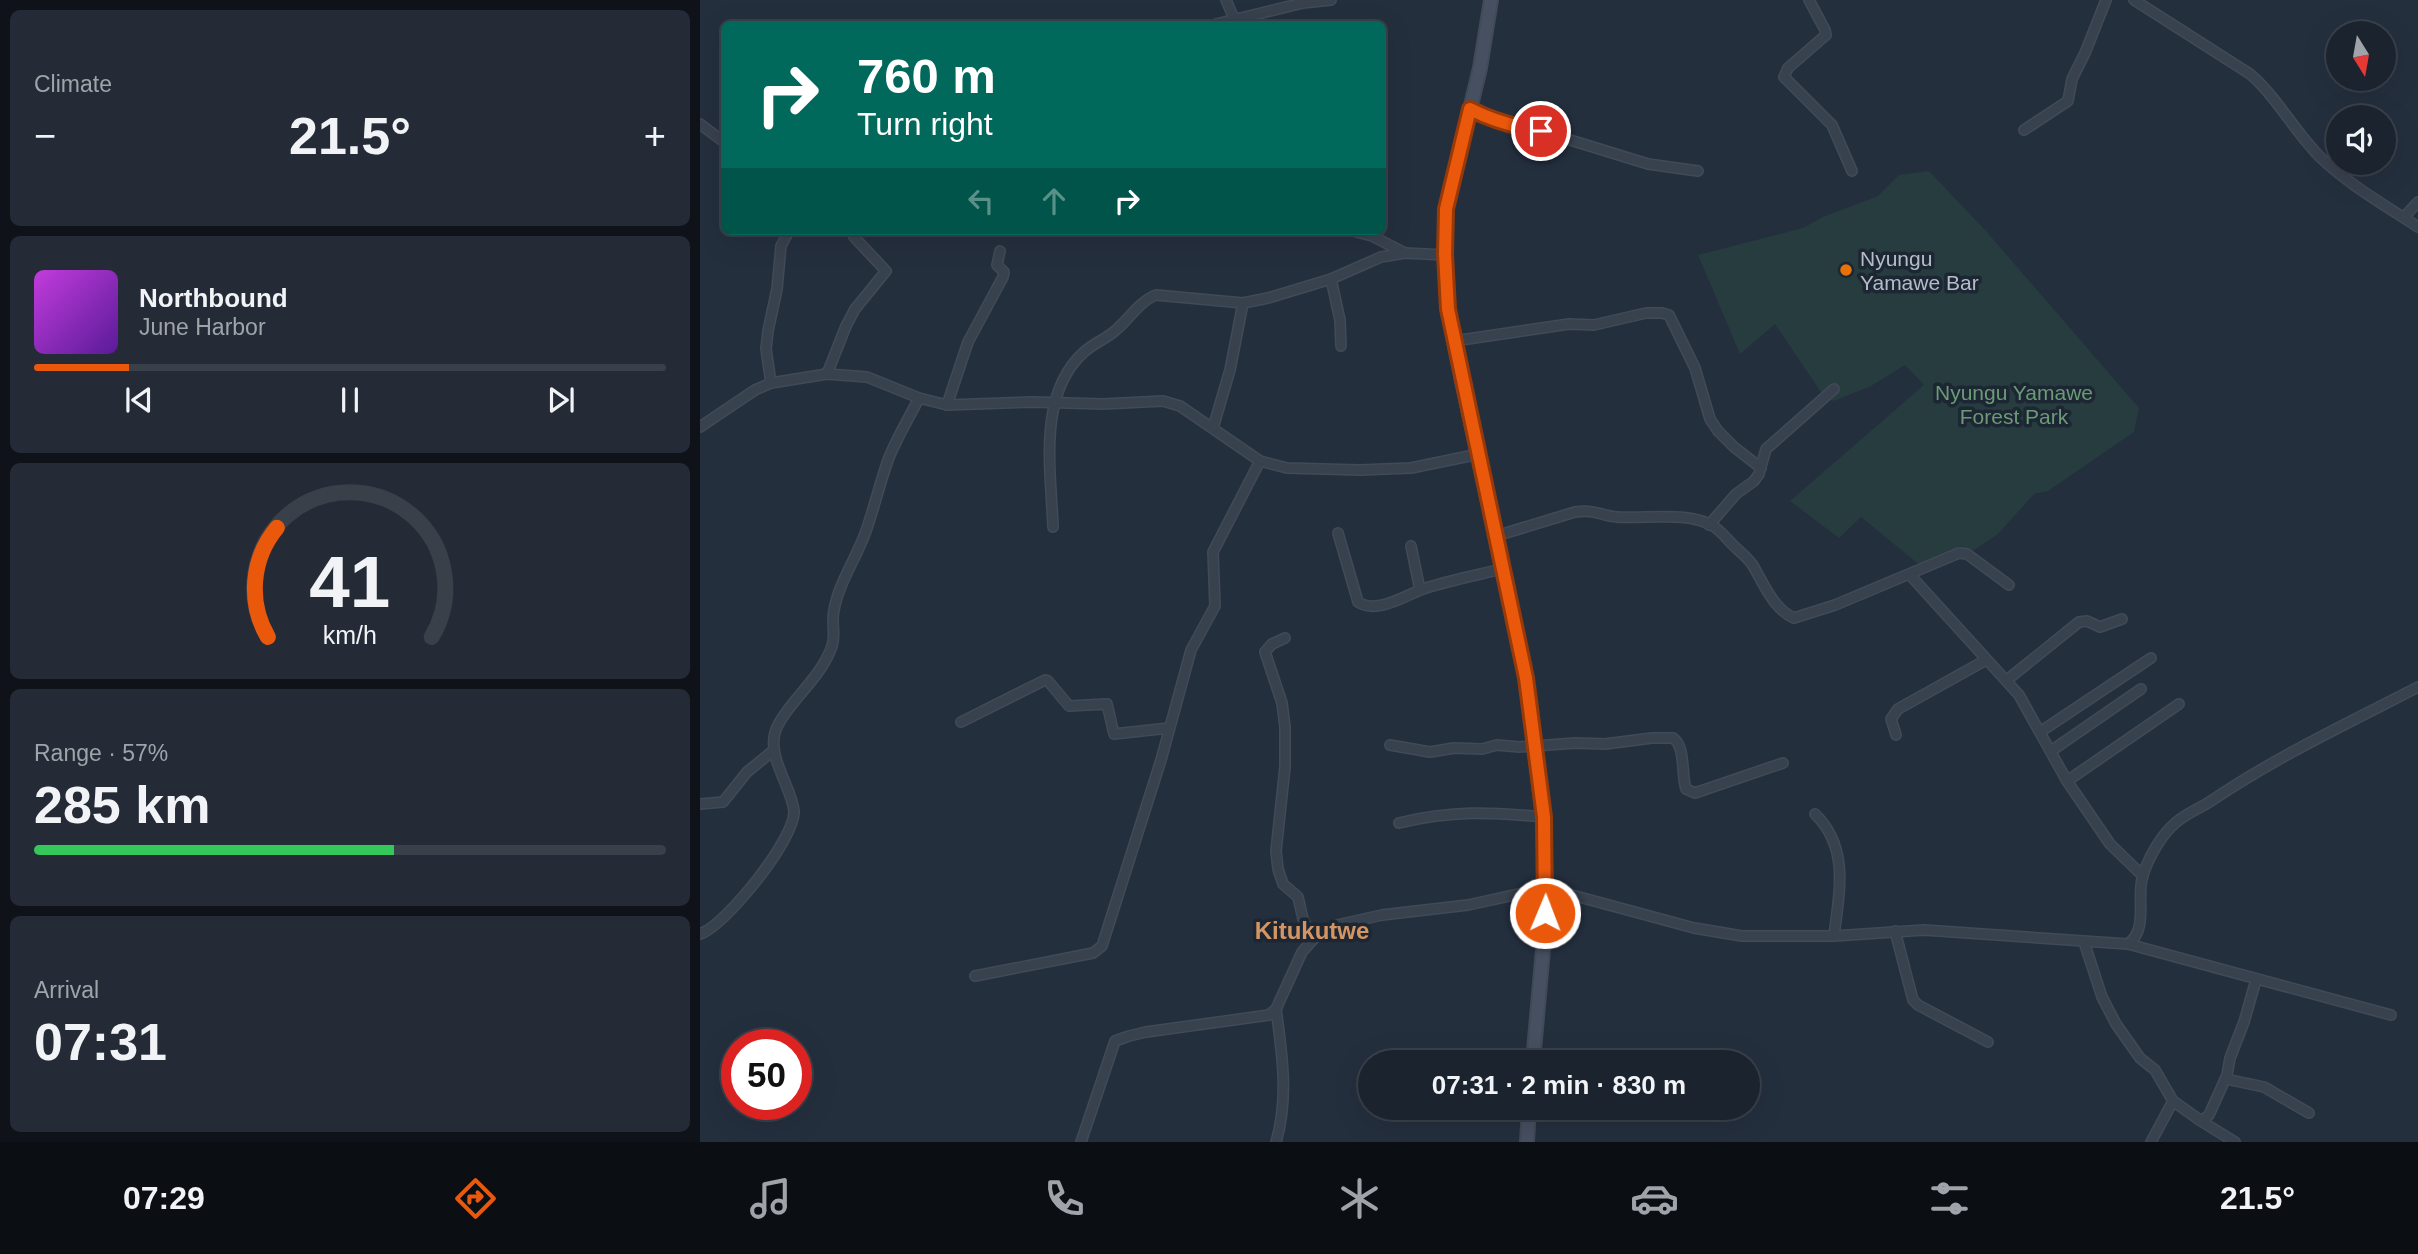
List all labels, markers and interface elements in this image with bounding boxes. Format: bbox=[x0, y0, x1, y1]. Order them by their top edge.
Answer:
north arrow bbox=[2326, 21, 2396, 91]
map controls bbox=[2326, 21, 2396, 175]
icon: right bbox=[742, 49, 833, 140]
text: 760 m bbox=[857, 49, 996, 103]
text: Climate bbox=[34, 71, 112, 97]
pin bbox=[1511, 101, 1571, 161]
button: sound bbox=[2326, 105, 2396, 175]
text: Turn right bbox=[857, 106, 993, 142]
text: 21.5° bbox=[289, 107, 411, 165]
icon: arrive bbox=[1522, 112, 1560, 150]
text: − bbox=[34, 115, 56, 157]
text: + bbox=[644, 115, 666, 157]
icon: left bbox=[962, 182, 1000, 220]
icon: ahead bbox=[1035, 182, 1073, 220]
icon: right bbox=[1108, 182, 1146, 220]
place label: Nyungu Yamawe Bar bbox=[1860, 247, 1979, 294]
marker: Nyungu Yamawe Bar bbox=[1838, 262, 1854, 278]
text: Northbound bbox=[139, 283, 288, 313]
text: June Harbor bbox=[139, 314, 266, 340]
icon: previous bbox=[120, 381, 158, 419]
icon: pause bbox=[331, 381, 369, 419]
icon: next bbox=[542, 381, 580, 419]
park label: Nyungu Yamawe Forest Park bbox=[1935, 381, 2093, 428]
text: 41 bbox=[310, 541, 390, 622]
text: km/h bbox=[323, 621, 377, 649]
text: Range · 57% bbox=[34, 740, 168, 766]
text: 285 km bbox=[34, 776, 210, 834]
position arrow bbox=[1508, 876, 1582, 950]
district label: Kitukutwe bbox=[1255, 917, 1369, 944]
text: Arrival bbox=[34, 977, 99, 1003]
text: 07:31 bbox=[34, 1013, 167, 1071]
speed limit sign: 50 bbox=[721, 1029, 812, 1120]
text: 07:31 · 2 min · 830 m bbox=[1432, 1070, 1686, 1100]
icon: directions bbox=[451, 1174, 500, 1223]
icon: music bbox=[746, 1174, 795, 1223]
icon: phone bbox=[1040, 1174, 1089, 1223]
icon: climate bbox=[1335, 1174, 1384, 1223]
icon: car bbox=[1630, 1174, 1679, 1223]
icon: filters bbox=[1925, 1174, 1974, 1223]
text: 07:29 bbox=[123, 1180, 205, 1216]
text: 21.5° bbox=[2220, 1180, 2295, 1216]

